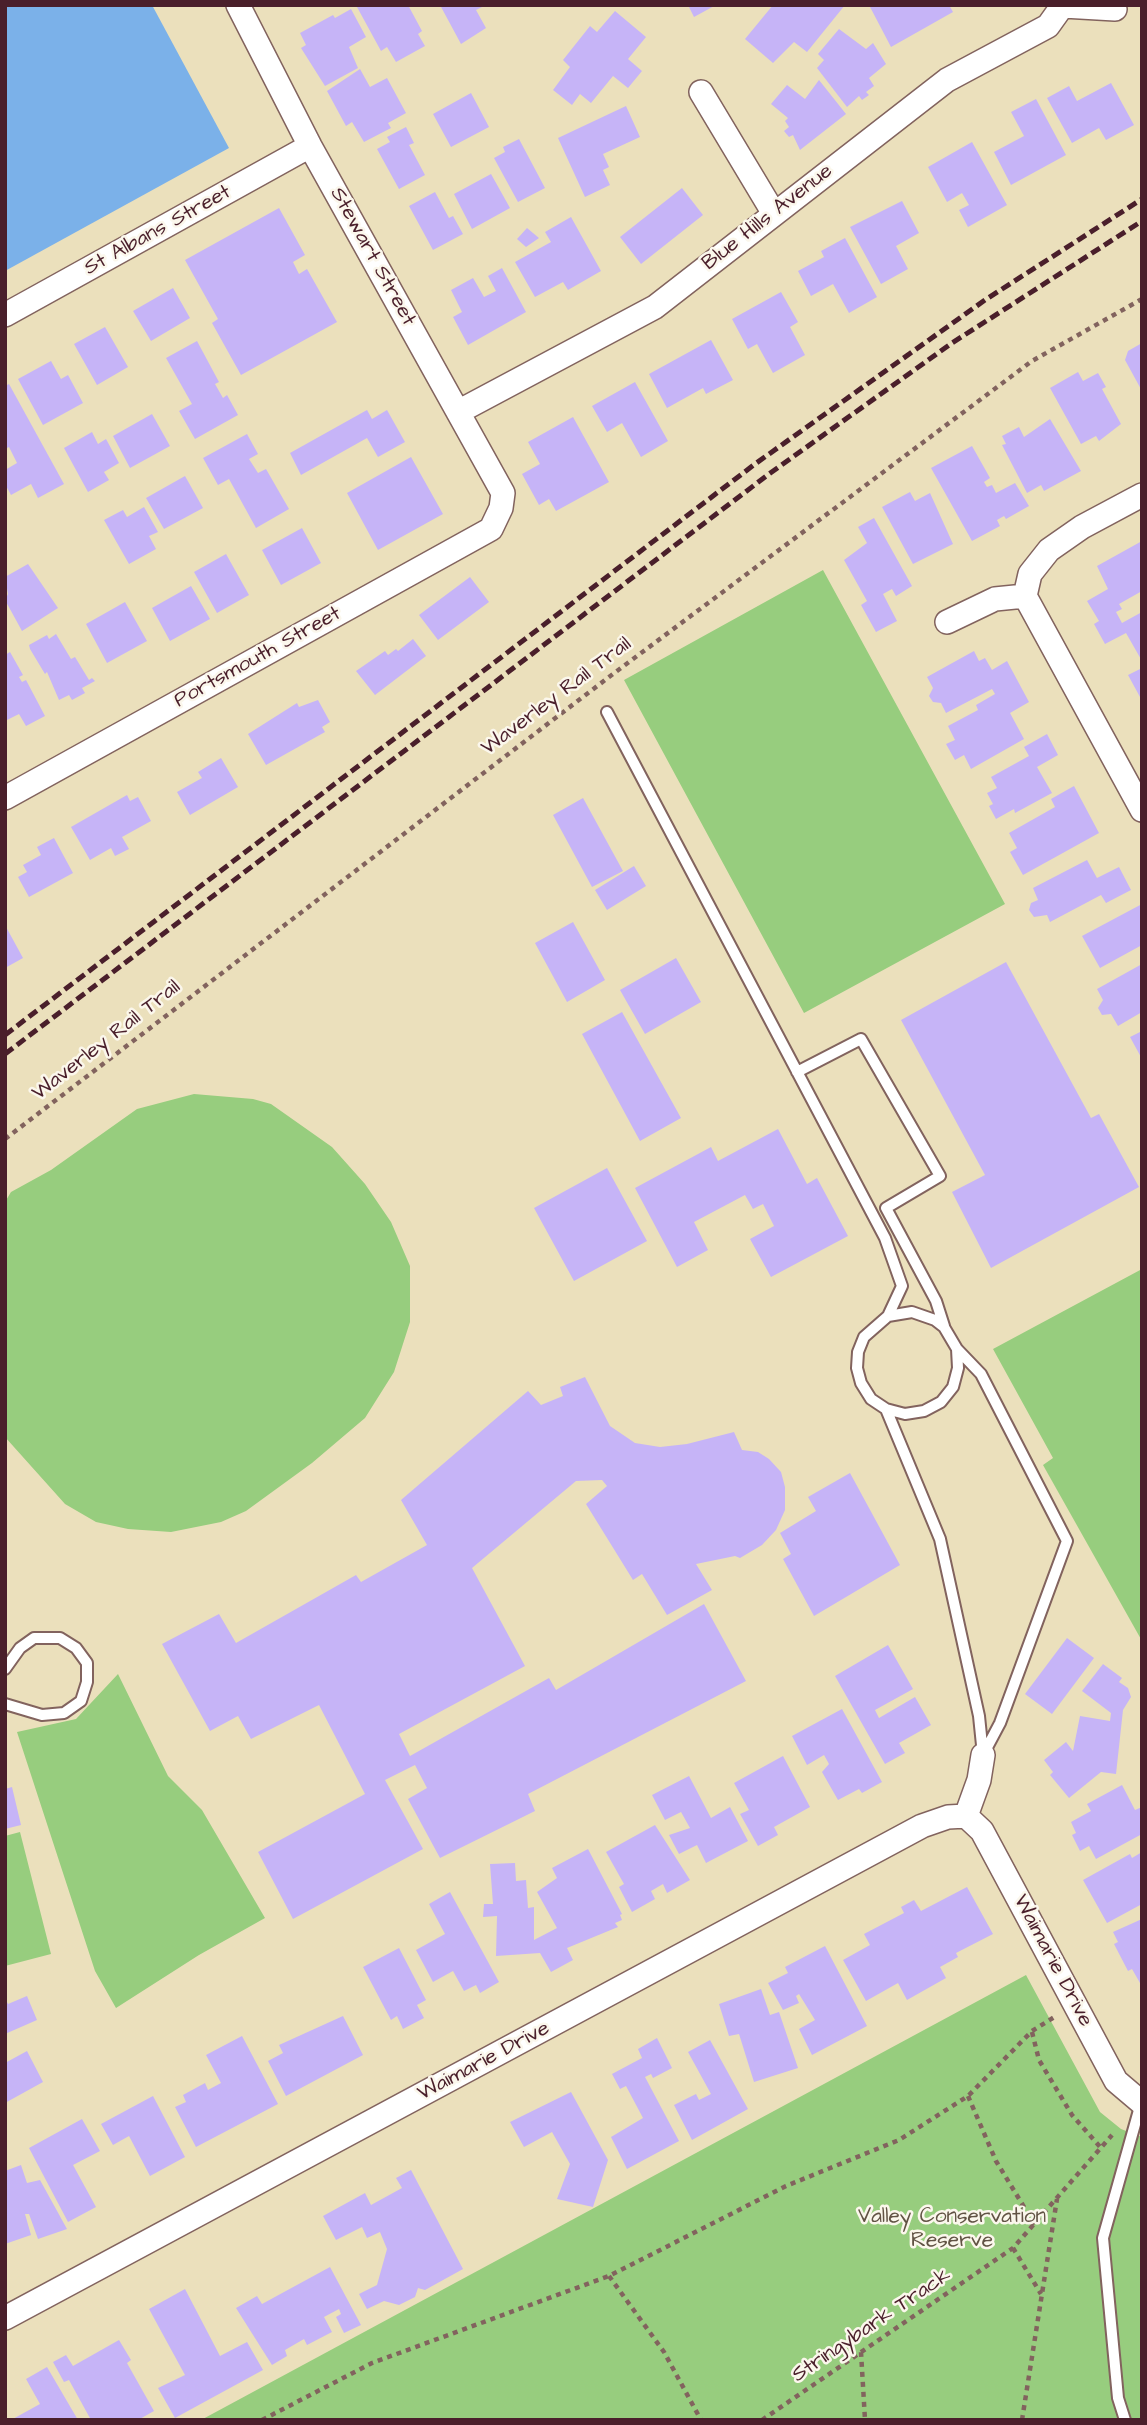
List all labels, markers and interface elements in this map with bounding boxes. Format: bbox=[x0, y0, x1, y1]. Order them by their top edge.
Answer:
street label: Blue Hills Avenue bbox=[698, 159, 838, 277]
street label: St Albans Street bbox=[80, 180, 236, 282]
street label: Stewart Street bbox=[324, 183, 420, 331]
street label: Portsmouth Street bbox=[170, 602, 346, 714]
street label: Waverley Rail Trail bbox=[477, 632, 637, 762]
street label: Waverley Rail Trail bbox=[28, 975, 186, 1107]
street label: Waimarie Drive bbox=[1007, 1891, 1097, 2031]
street label: Waimarie Drive bbox=[414, 2017, 554, 2107]
park label: Valley Conservation Reserve bbox=[858, 2205, 1046, 2255]
street label: Stringybark Track bbox=[788, 2263, 956, 2389]

